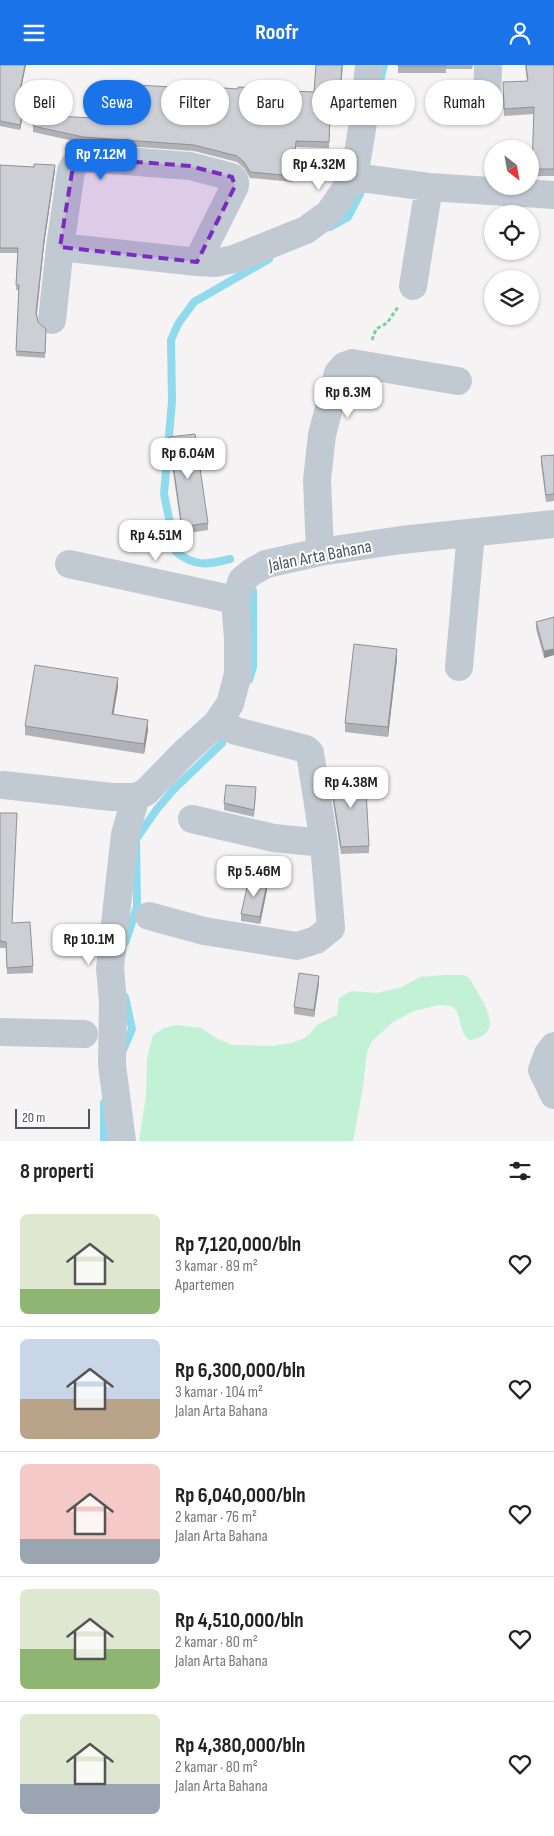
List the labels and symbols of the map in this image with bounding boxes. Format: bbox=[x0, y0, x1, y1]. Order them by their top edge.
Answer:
pin: Rp 7.12M bbox=[49, 139, 153, 181]
north arrow bbox=[484, 140, 539, 195]
pin: Rp 4.32M bbox=[267, 149, 371, 191]
pin: Rp 6.3M bbox=[302, 377, 394, 419]
pin: Rp 6.04M bbox=[136, 437, 240, 480]
pin: Rp 4.51M bbox=[104, 519, 208, 562]
street label: Jalan Arta Bahana bbox=[266, 536, 373, 576]
pin: Rp 4.38M bbox=[299, 767, 403, 809]
pin: Rp 5.46M bbox=[202, 855, 306, 898]
pin: Rp 10.1M bbox=[37, 923, 141, 966]
scale bar bbox=[15, 1106, 90, 1129]

